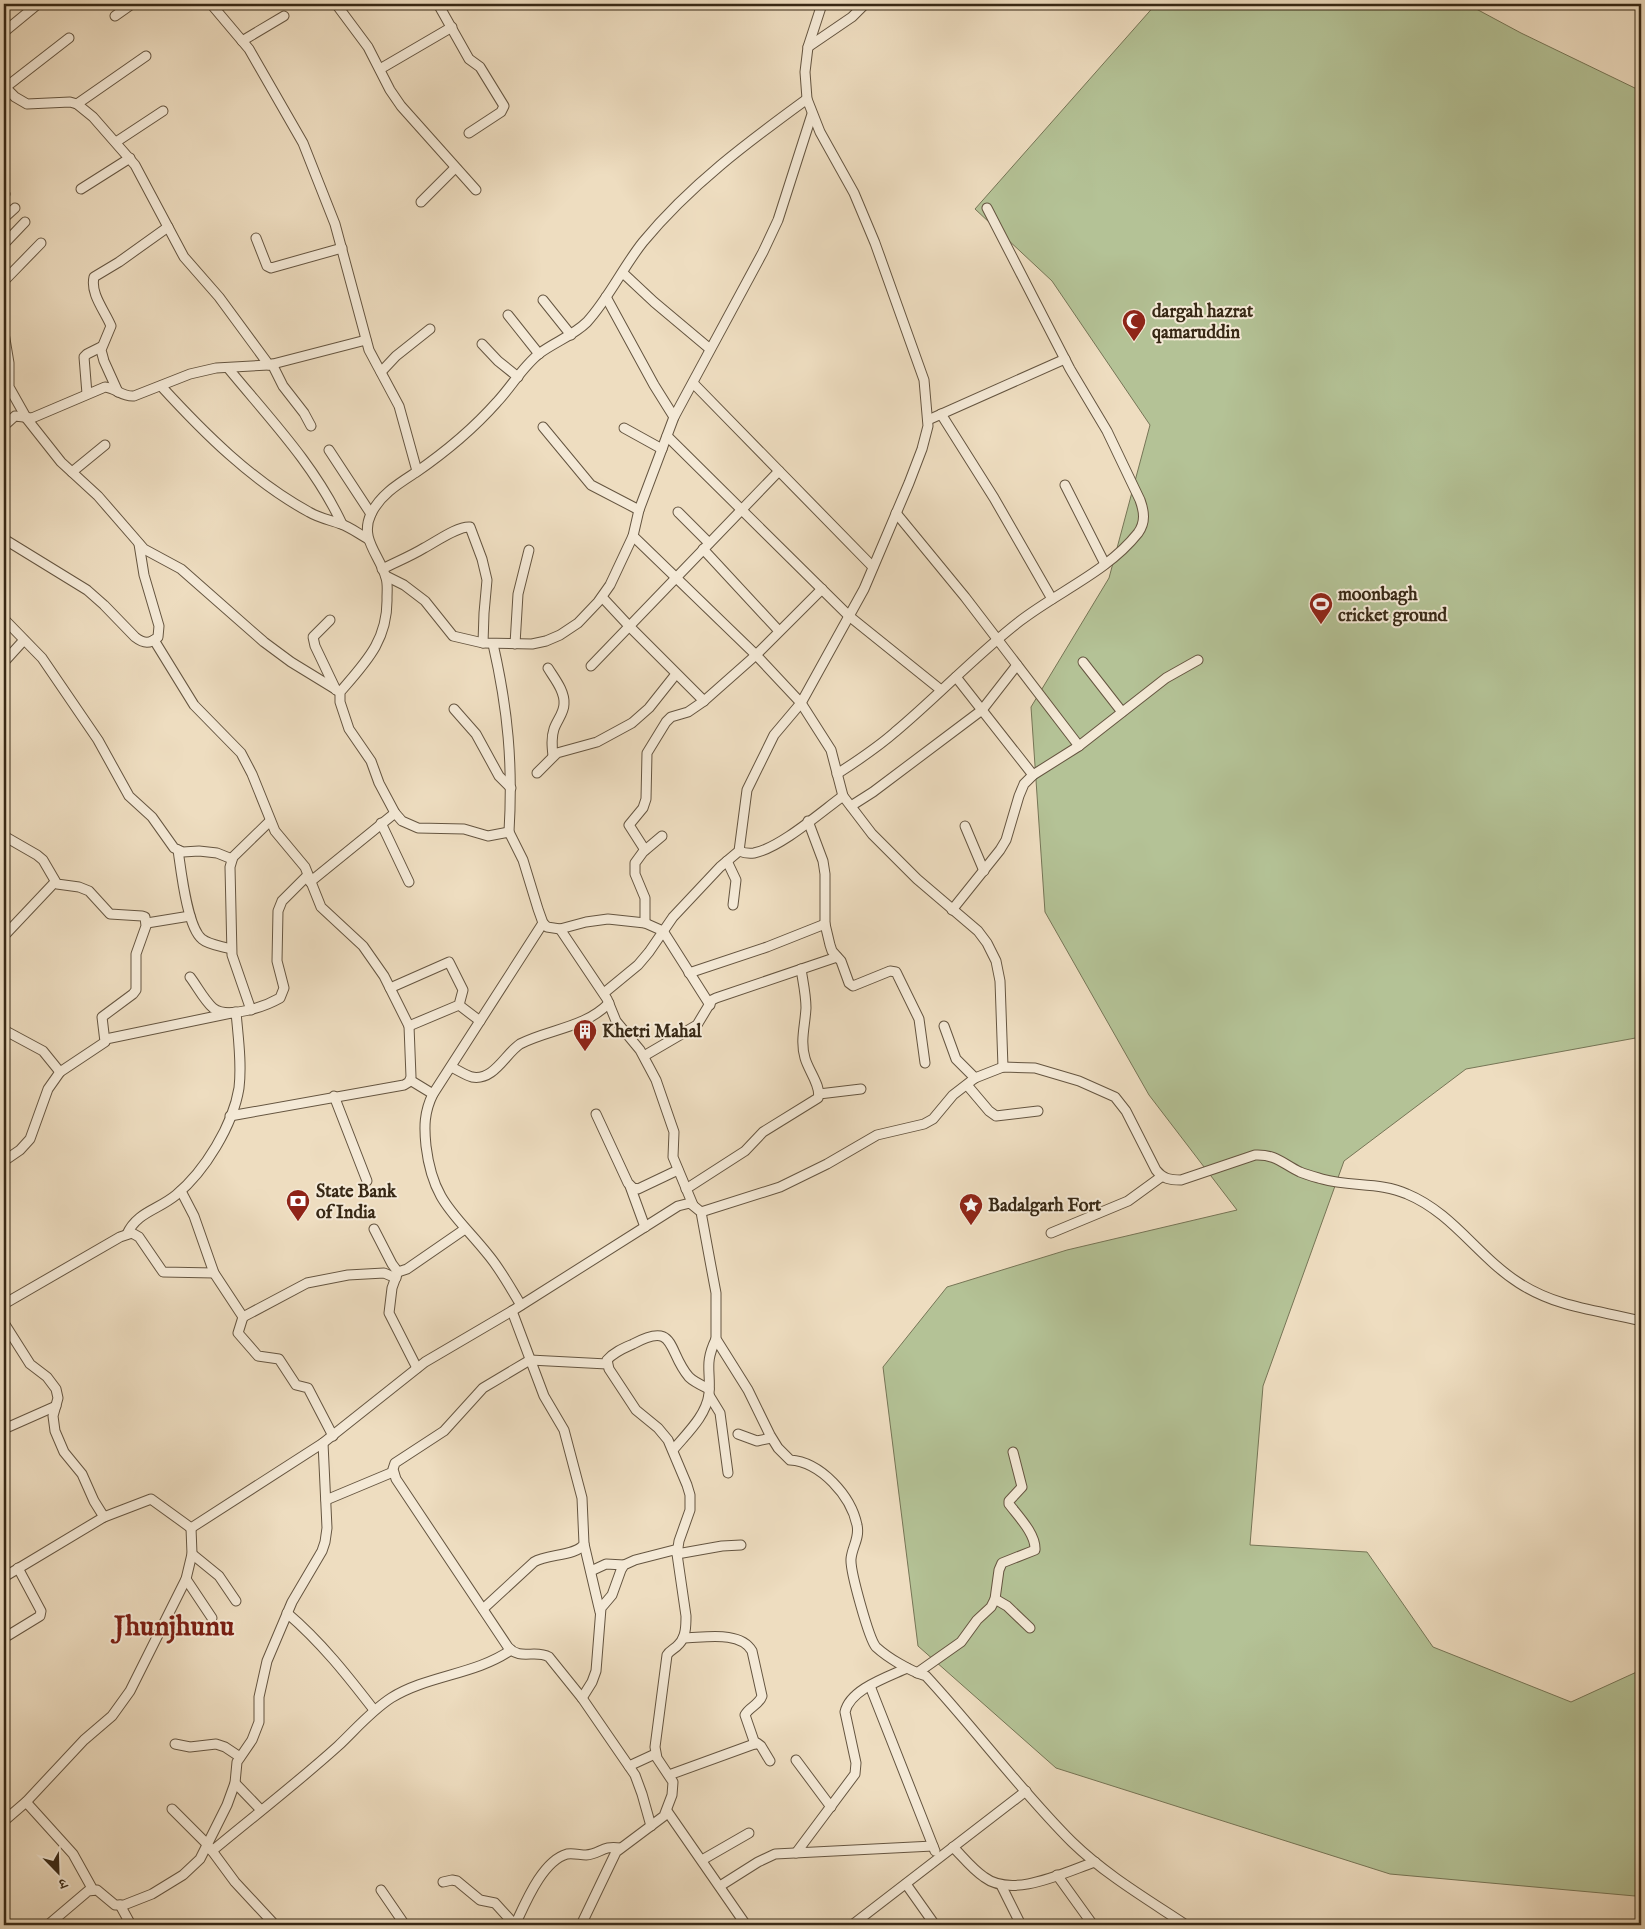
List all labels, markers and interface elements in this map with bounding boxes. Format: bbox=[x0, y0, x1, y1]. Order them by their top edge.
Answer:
place label: dargah hazrat qamaruddin bbox=[1152, 301, 1254, 345]
mosque icon: dargah hazrat qamaruddin bbox=[1121, 308, 1147, 342]
place label: moonbagh cricket ground bbox=[1338, 584, 1448, 628]
sports icon: moonbagh cricket ground bbox=[1308, 591, 1334, 625]
building icon: Khetri Mahal bbox=[572, 1018, 598, 1052]
place label: Khetri Mahal bbox=[602, 1021, 702, 1044]
place label: State Bank of India bbox=[316, 1181, 398, 1225]
bank icon: State Bank of India bbox=[285, 1188, 311, 1222]
place icon: Badalgarh Fort bbox=[958, 1192, 984, 1226]
place label: Badalgarh Fort bbox=[988, 1195, 1102, 1218]
district label: Jhunjhunu bbox=[110, 1610, 235, 1645]
north arrow bbox=[32, 1846, 82, 1896]
text: उ bbox=[55, 1873, 70, 1893]

